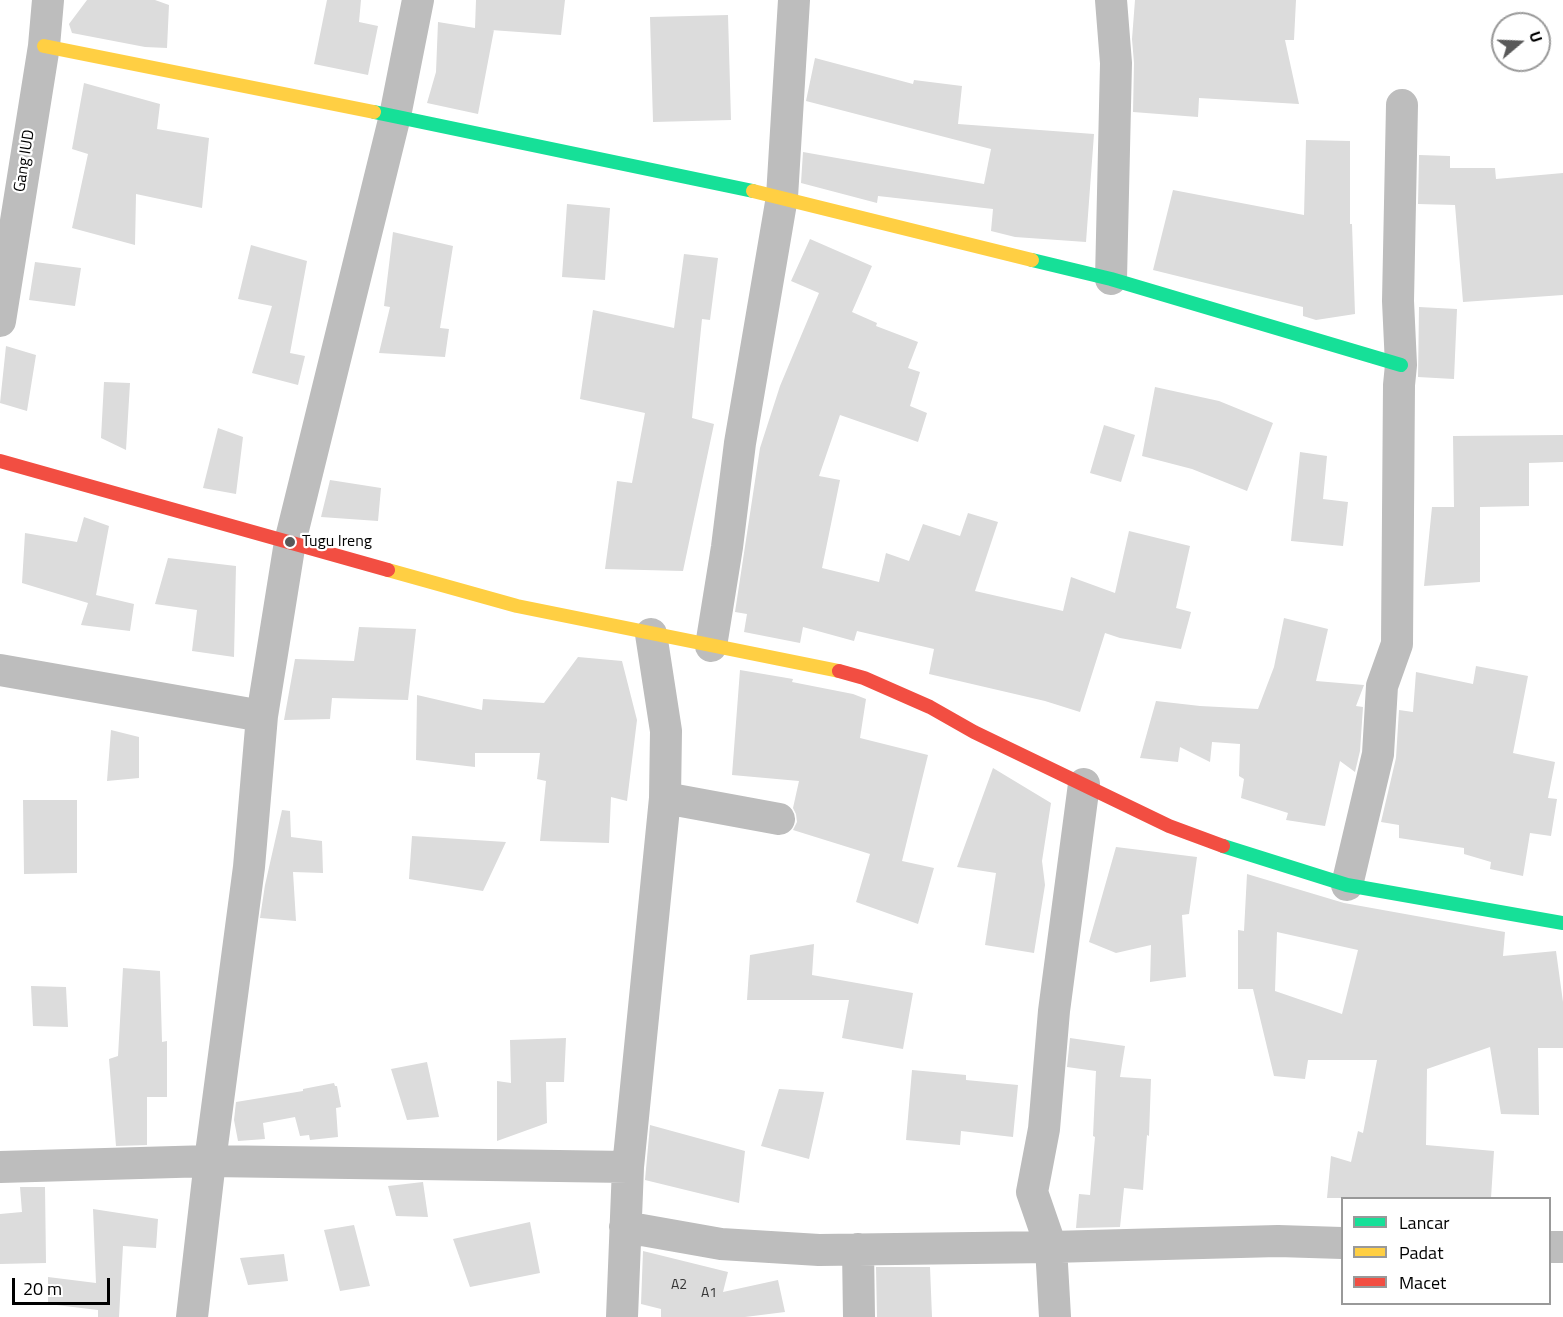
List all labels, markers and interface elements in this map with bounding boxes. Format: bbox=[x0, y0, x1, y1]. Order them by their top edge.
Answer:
north arrow bbox=[1491, 12, 1551, 72]
text: U bbox=[1523, 28, 1549, 46]
street label: Gang IUD bbox=[11, 129, 39, 193]
place label: Tugu Ireng bbox=[302, 532, 372, 552]
marker: Tugu Ireng bbox=[283, 535, 297, 549]
legend bbox=[1341, 1197, 1551, 1305]
text: Lancar bbox=[1399, 1209, 1449, 1236]
text: Padat bbox=[1399, 1239, 1443, 1266]
scale bar bbox=[15, 1266, 112, 1304]
text: Macet bbox=[1399, 1269, 1446, 1296]
text: 20 m bbox=[23, 1275, 62, 1302]
house number: A2 bbox=[671, 1278, 687, 1294]
house number: A1 bbox=[701, 1286, 717, 1302]

